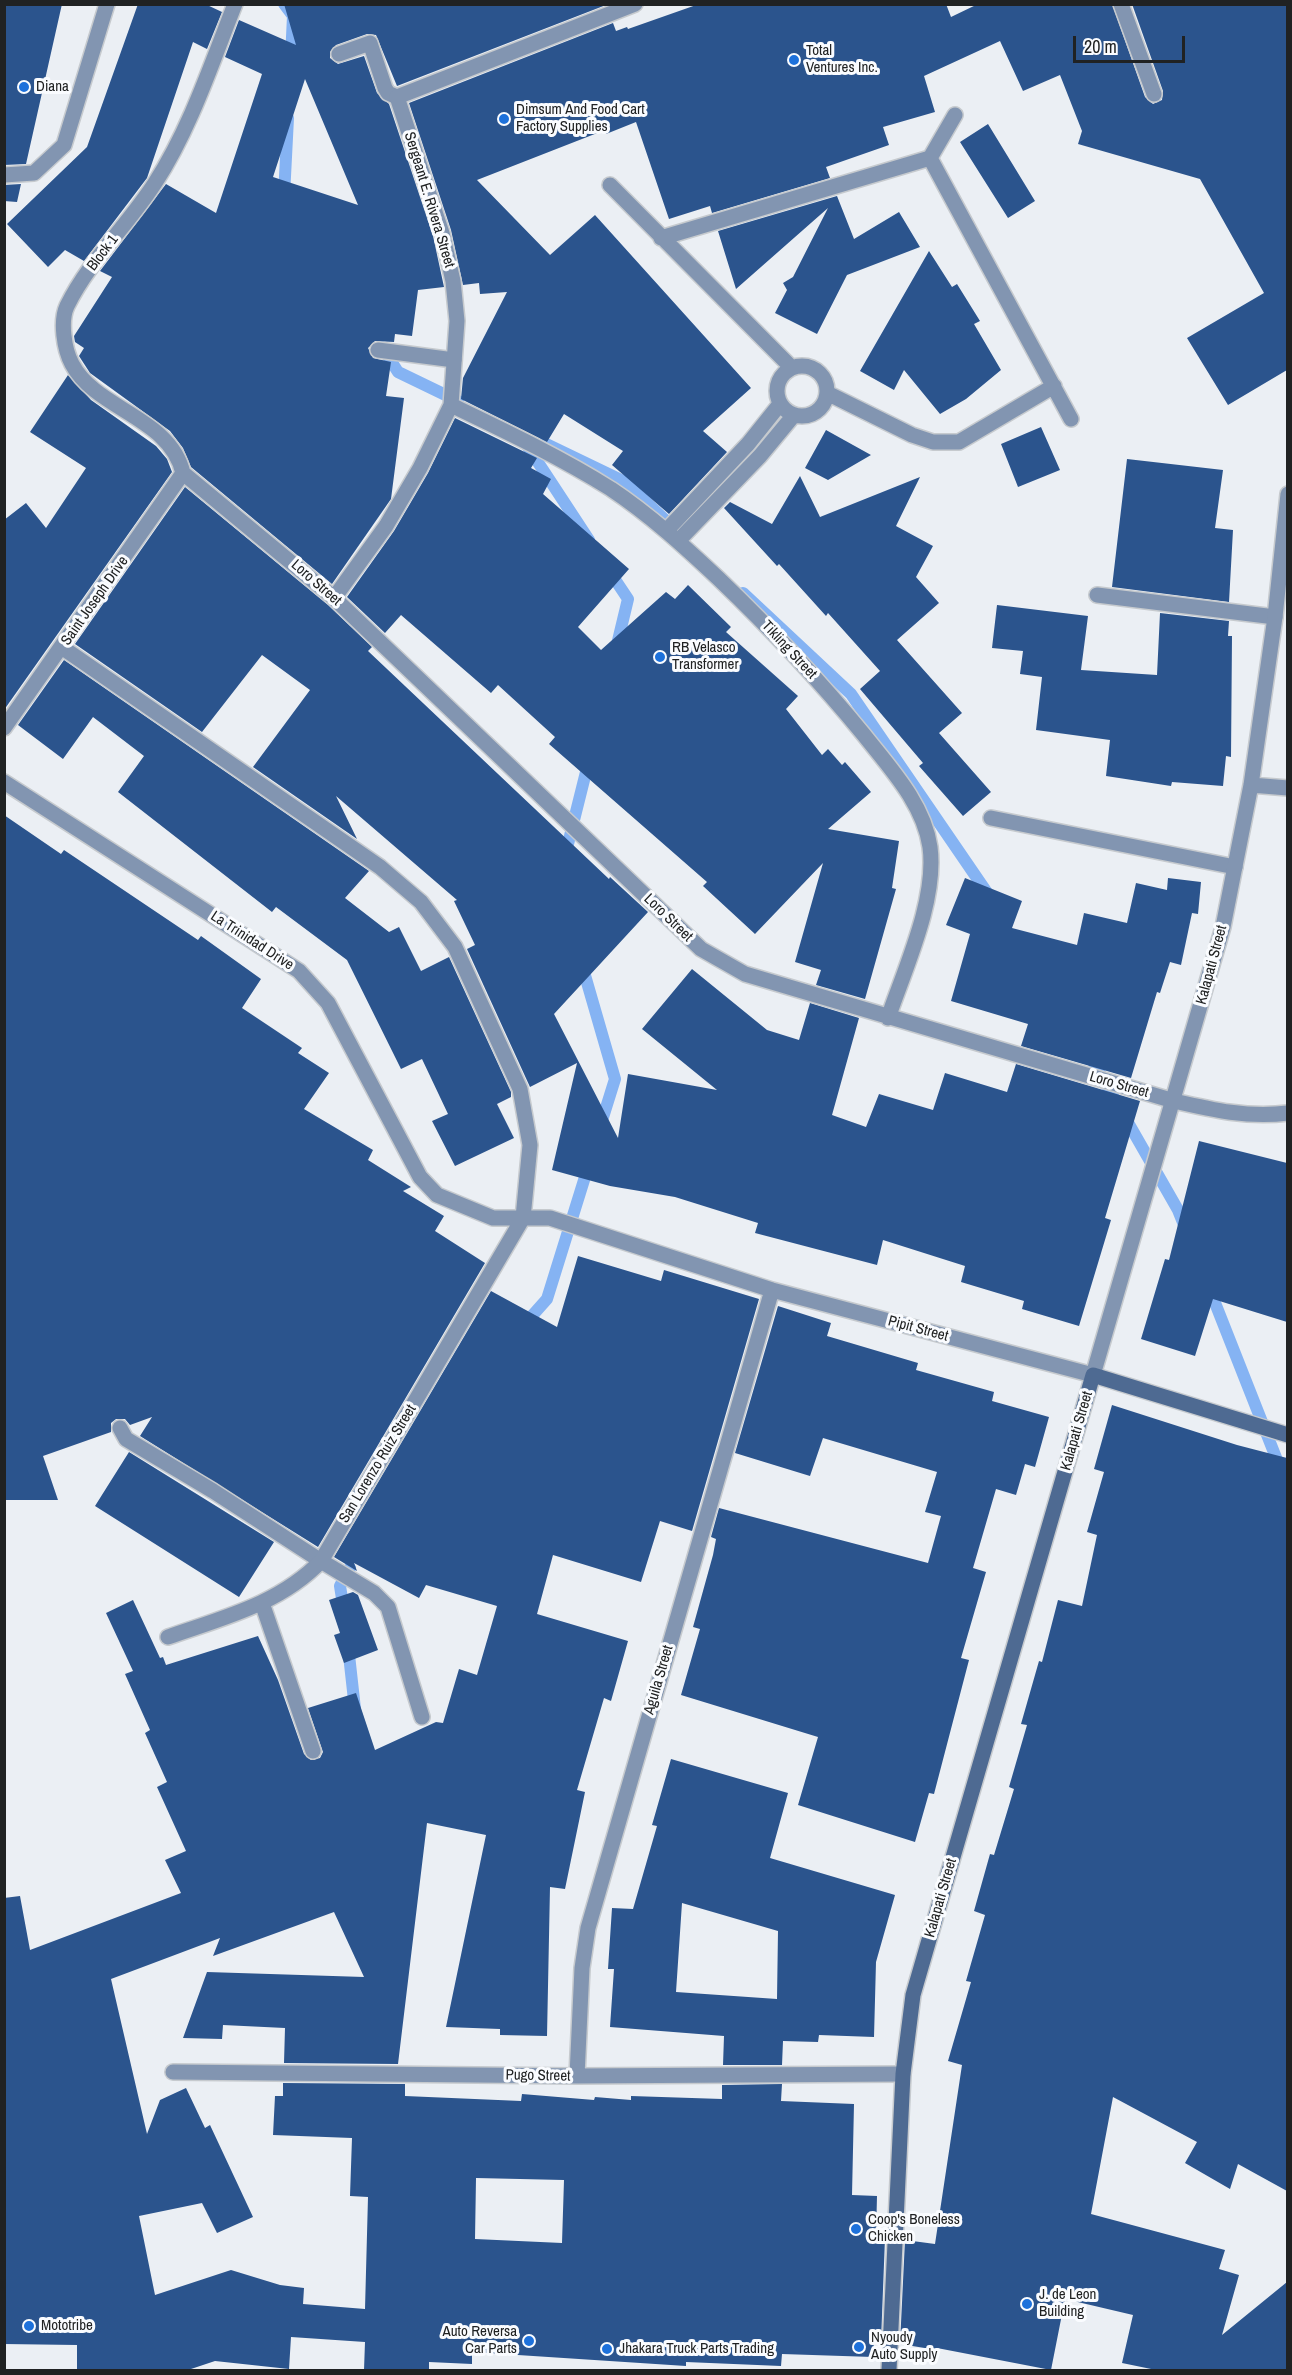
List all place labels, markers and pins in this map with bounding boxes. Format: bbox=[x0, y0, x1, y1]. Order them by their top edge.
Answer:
place label: Total Ventures Inc. bbox=[806, 42, 878, 77]
marker: Total Ventures Inc. bbox=[787, 53, 801, 67]
place label: Diana bbox=[36, 78, 69, 96]
marker: Diana bbox=[17, 80, 31, 94]
place label: Dimsum And Food Cart Factory Supplies bbox=[516, 101, 645, 136]
marker: Dimsum And Food Cart Factory Supplies bbox=[497, 112, 511, 126]
place label: RB Velasco Transformer bbox=[672, 639, 739, 674]
marker: RB Velasco Transformer bbox=[653, 650, 667, 664]
place label: Coop's Boneless Chicken bbox=[868, 2211, 960, 2246]
marker: Coop's Boneless Chicken bbox=[849, 2222, 863, 2236]
place label: J. de Leon Building bbox=[1039, 2286, 1096, 2321]
marker: J. de Leon Building bbox=[1020, 2297, 1034, 2311]
place label: Mototribe bbox=[41, 2317, 93, 2335]
marker: Mototribe bbox=[22, 2319, 36, 2333]
place label: Auto Reversa Car Parts bbox=[442, 2323, 517, 2358]
place label: Nyoudy Auto Supply bbox=[871, 2329, 937, 2364]
marker: Auto Reversa Car Parts bbox=[522, 2334, 536, 2348]
place label: Jhakara Truck Parts Trading bbox=[619, 2340, 774, 2358]
marker: Nyoudy Auto Supply bbox=[852, 2340, 866, 2354]
marker: Jhakara Truck Parts Trading bbox=[600, 2342, 614, 2356]

